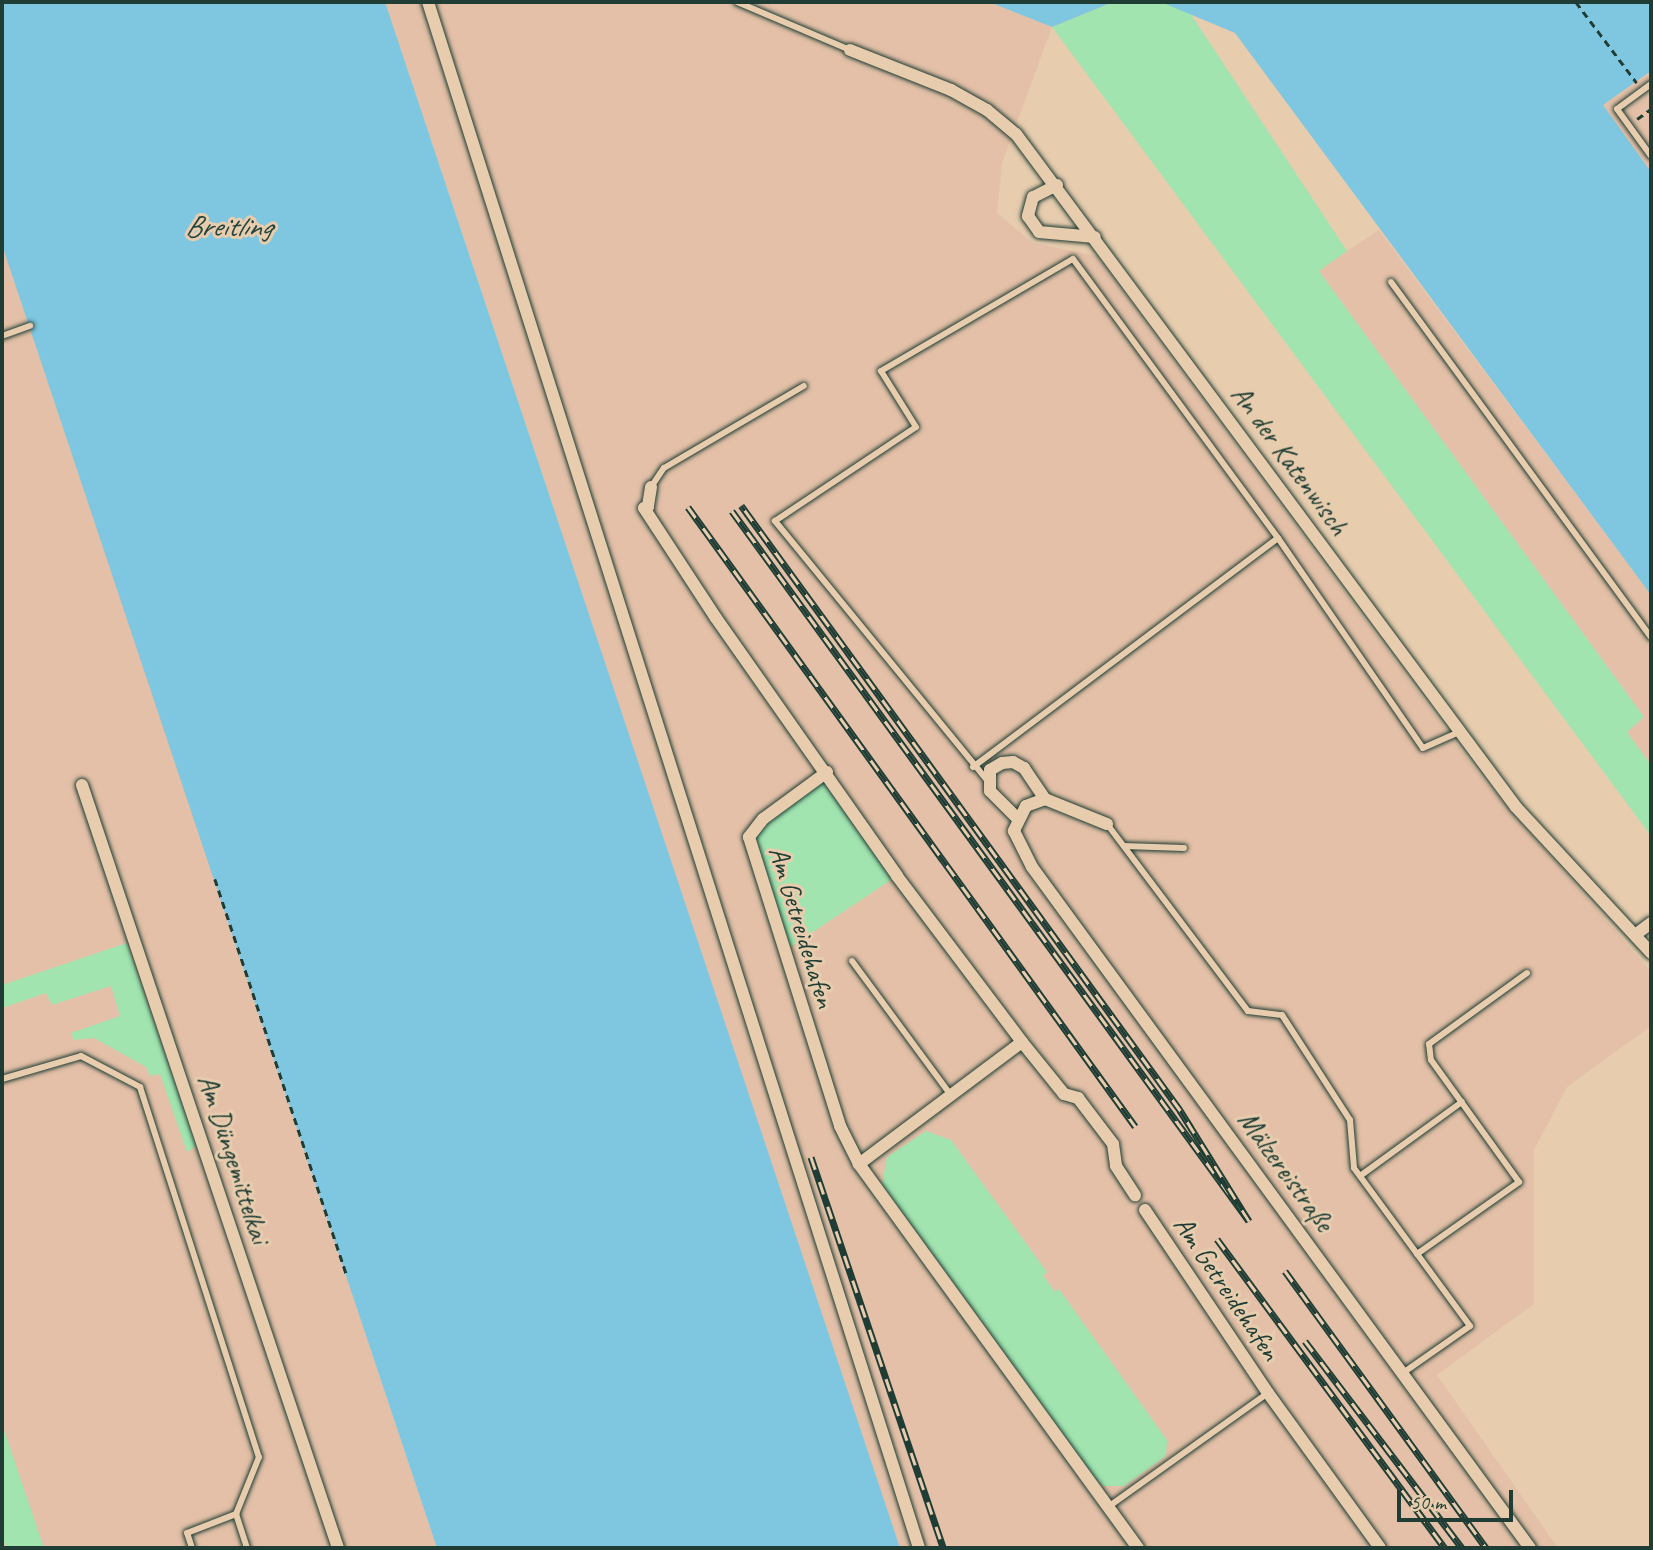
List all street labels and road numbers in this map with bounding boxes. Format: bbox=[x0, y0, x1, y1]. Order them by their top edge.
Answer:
street label: An der Katenwisch bbox=[1224, 378, 1356, 542]
street label: Am Getreidehafen bbox=[762, 842, 842, 1012]
street label: Am Düngemittelkai bbox=[191, 1070, 277, 1248]
street label: Mälzereistraße bbox=[1231, 1104, 1341, 1238]
street label: Am Getreidehafen bbox=[1166, 1209, 1288, 1367]

